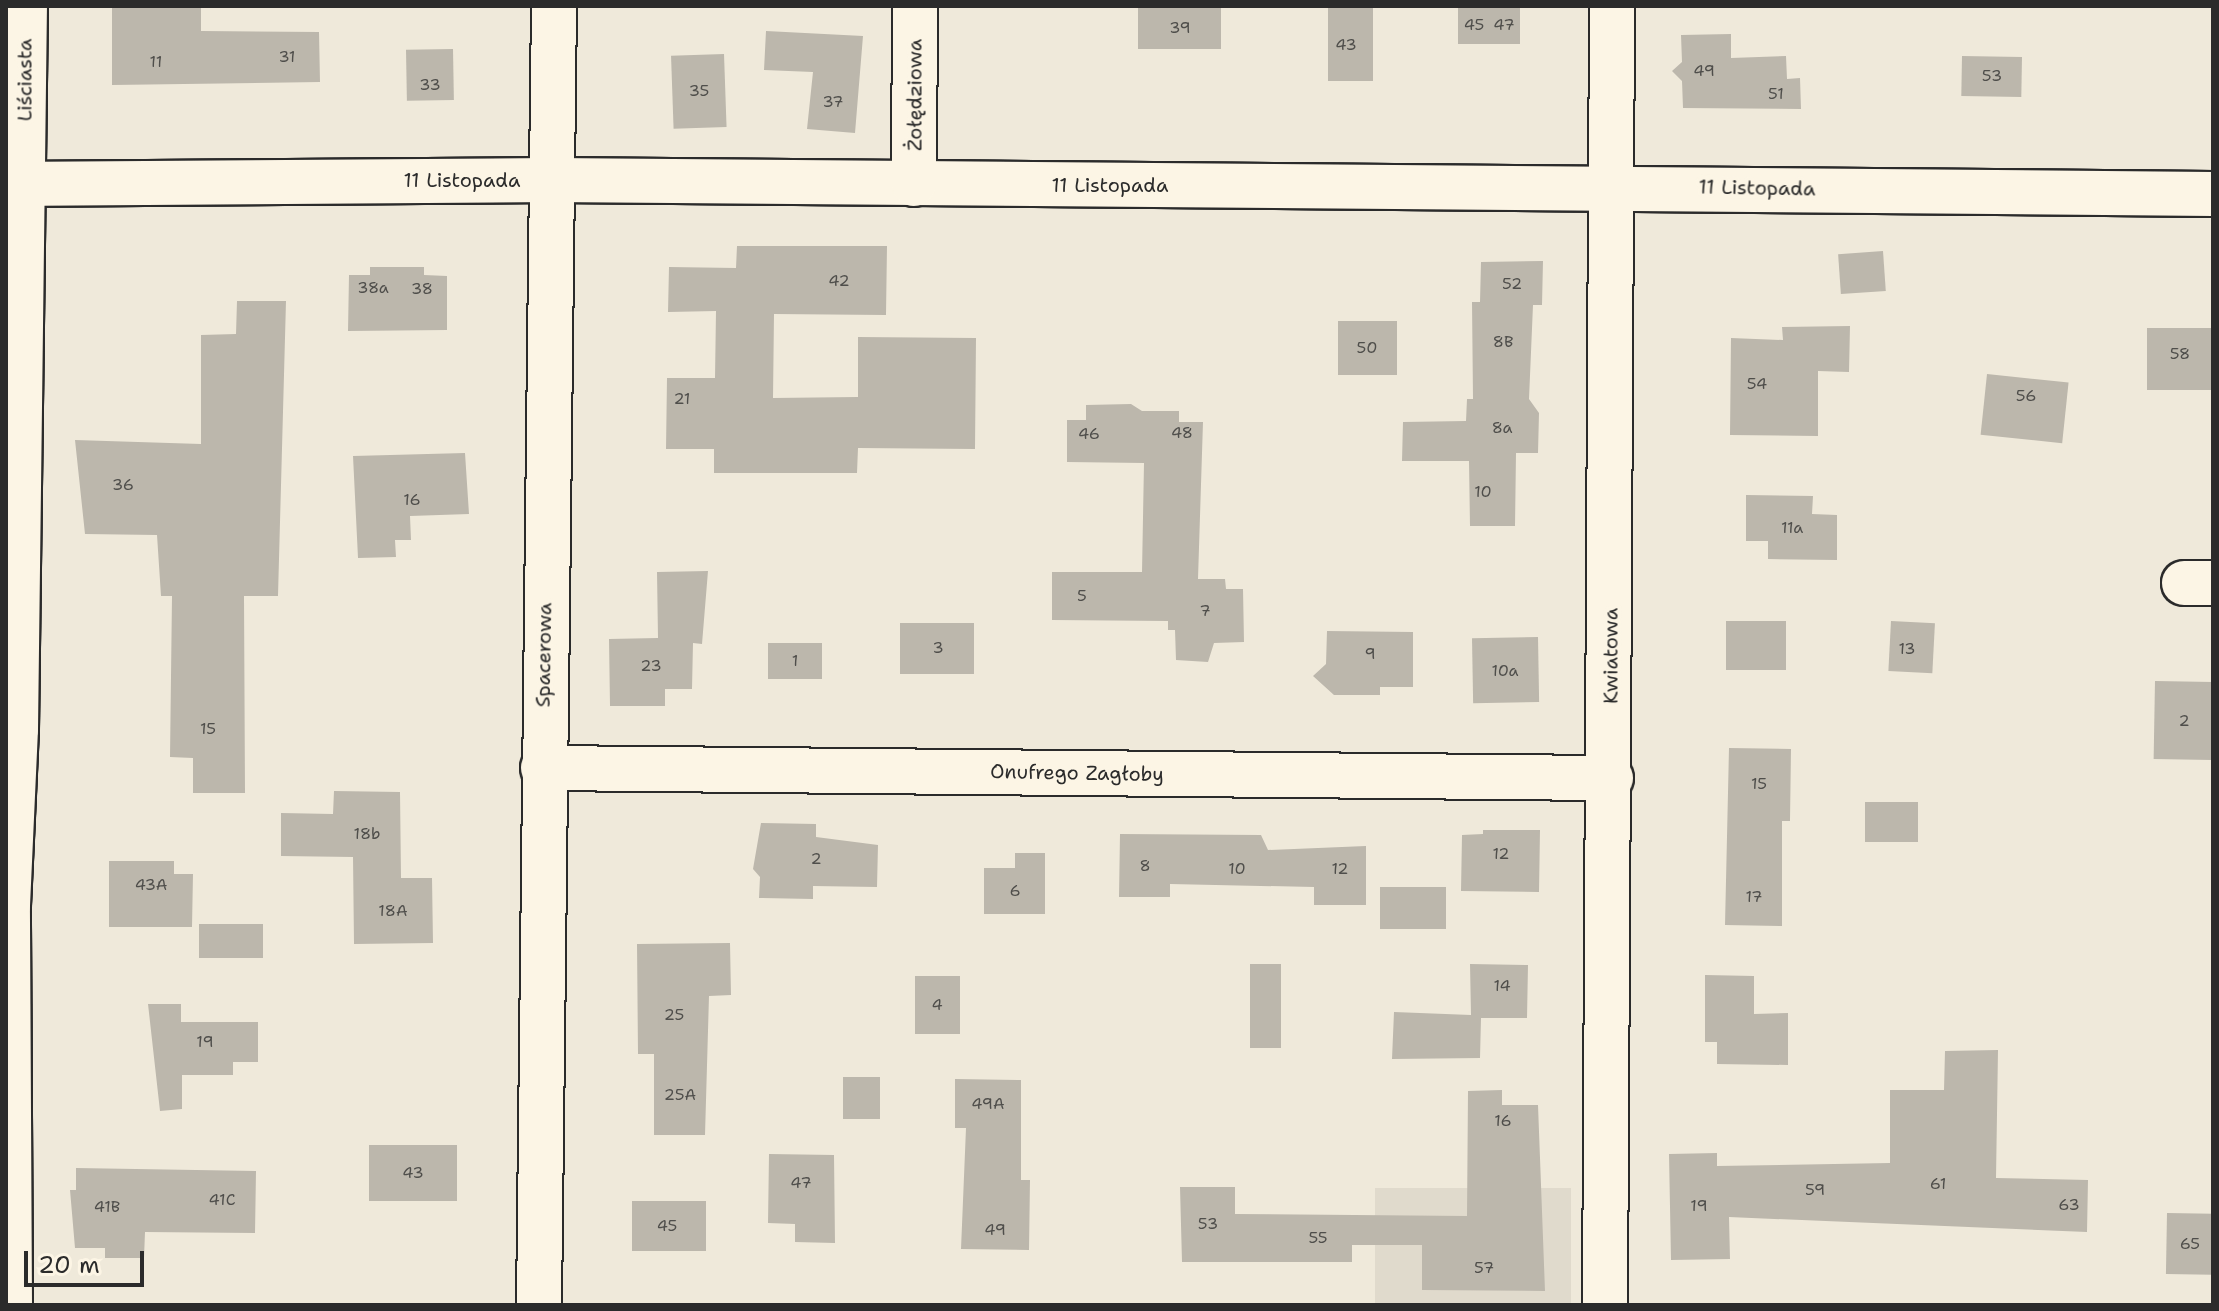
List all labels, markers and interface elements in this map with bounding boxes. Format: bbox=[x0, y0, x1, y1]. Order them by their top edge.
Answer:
house number: 45 bbox=[1464, 15, 1484, 35]
house number: 47 bbox=[1493, 15, 1515, 35]
house number: 39 bbox=[1169, 18, 1191, 38]
house number: 43 bbox=[1335, 35, 1357, 55]
street label: Liściasta bbox=[13, 39, 37, 121]
street label: Żołędziowa bbox=[903, 39, 927, 151]
house number: 31 bbox=[278, 47, 296, 67]
house number: 11 bbox=[150, 52, 162, 72]
house number: 49 bbox=[1693, 61, 1715, 81]
house number: 53 bbox=[1982, 66, 2002, 86]
house number: 33 bbox=[419, 75, 441, 95]
house number: 35 bbox=[689, 81, 709, 101]
house number: 51 bbox=[1768, 84, 1784, 104]
house number: 37 bbox=[822, 92, 844, 112]
street label: 11 Listopada bbox=[404, 168, 520, 192]
street label: 11 Listopada bbox=[1052, 173, 1168, 197]
street label: 11 Listopada bbox=[1698, 175, 1816, 201]
house number: 42 bbox=[828, 271, 850, 291]
house number: 52 bbox=[1502, 274, 1522, 294]
house number: 38a bbox=[357, 278, 389, 298]
house number: 38 bbox=[411, 279, 433, 299]
house number: 8B bbox=[1493, 332, 1513, 352]
house number: 50 bbox=[1357, 338, 1377, 358]
house number: 58 bbox=[2170, 344, 2190, 364]
house number: 54 bbox=[1747, 374, 1767, 394]
house number: 56 bbox=[2016, 386, 2036, 406]
house number: 21 bbox=[673, 389, 691, 409]
house number: 8a bbox=[1492, 418, 1512, 438]
house number: 48 bbox=[1171, 423, 1193, 443]
house number: 46 bbox=[1078, 424, 1100, 444]
house number: 36 bbox=[112, 475, 134, 495]
house number: 10 bbox=[1474, 482, 1492, 502]
house number: 16 bbox=[403, 490, 421, 510]
house number: 11a bbox=[1781, 518, 1803, 538]
house number: 5 bbox=[1077, 586, 1087, 606]
house number: 7 bbox=[1199, 601, 1211, 621]
street label: Spacerowa bbox=[531, 602, 557, 708]
street label: Kwiatowa bbox=[1599, 608, 1623, 704]
house number: 3 bbox=[932, 638, 944, 658]
house number: 13 bbox=[1898, 639, 1916, 659]
house number: 9 bbox=[1364, 644, 1376, 664]
house number: 1 bbox=[792, 651, 798, 671]
house number: 23 bbox=[640, 656, 662, 676]
house number: 10a bbox=[1492, 661, 1518, 681]
house number: 2 bbox=[2178, 711, 2190, 731]
house number: 15 bbox=[200, 719, 216, 739]
street label: Onufrego Zagłoby bbox=[990, 759, 1164, 787]
house number: 15 bbox=[1751, 774, 1767, 794]
house number: 18b bbox=[353, 824, 381, 844]
house number: 12 bbox=[1492, 844, 1510, 864]
house number: 2 bbox=[810, 849, 822, 869]
house number: 8 bbox=[1139, 856, 1151, 876]
house number: 10 bbox=[1228, 859, 1246, 879]
house number: 12 bbox=[1331, 859, 1349, 879]
house number: 43A bbox=[135, 875, 167, 895]
house number: 6 bbox=[1009, 881, 1021, 901]
house number: 17 bbox=[1745, 887, 1763, 907]
house number: 18A bbox=[378, 901, 408, 921]
house number: 14 bbox=[1493, 976, 1511, 996]
house number: 4 bbox=[931, 995, 943, 1015]
house number: 25 bbox=[664, 1005, 684, 1025]
house number: 19 bbox=[196, 1032, 214, 1052]
house number: 25A bbox=[664, 1085, 696, 1105]
house number: 49A bbox=[971, 1094, 1005, 1114]
house number: 16 bbox=[1494, 1111, 1512, 1131]
house number: 43 bbox=[402, 1163, 424, 1183]
house number: 47 bbox=[790, 1173, 812, 1193]
house number: 61 bbox=[1930, 1174, 1946, 1194]
house number: 59 bbox=[1805, 1180, 1825, 1200]
house number: 41C bbox=[209, 1190, 235, 1210]
house number: 63 bbox=[2058, 1195, 2080, 1215]
house number: 19 bbox=[1690, 1196, 1708, 1216]
house number: 41B bbox=[94, 1197, 120, 1217]
house number: 53 bbox=[1198, 1214, 1218, 1234]
house number: 45 bbox=[657, 1216, 677, 1236]
house number: 49 bbox=[984, 1220, 1006, 1240]
house number: 55 bbox=[1308, 1228, 1328, 1248]
house number: 65 bbox=[2180, 1234, 2200, 1254]
scale bar bbox=[28, 1235, 148, 1285]
text: 20 m bbox=[38, 1249, 100, 1281]
house number: 57 bbox=[1474, 1258, 1494, 1278]

